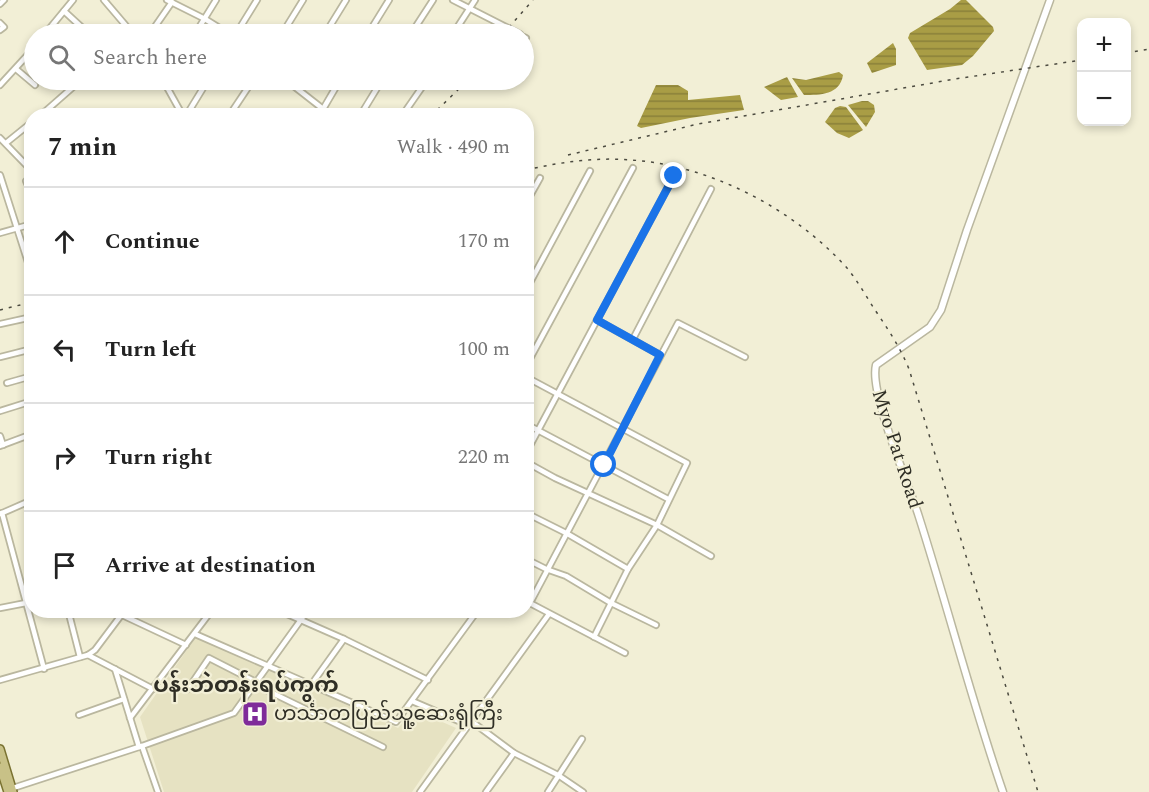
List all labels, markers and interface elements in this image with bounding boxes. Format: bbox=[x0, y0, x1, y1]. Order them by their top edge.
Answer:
map controls bbox=[1077, 18, 1131, 126]
button: + bbox=[1077, 18, 1131, 72]
search box bbox=[24, 24, 534, 90]
icon: search bbox=[45, 41, 78, 74]
text: Search here bbox=[93, 41, 207, 74]
button: − bbox=[1077, 72, 1131, 126]
text: 7 min bbox=[48, 127, 117, 167]
text: Walk · 490 m bbox=[397, 132, 510, 162]
route end bbox=[660, 162, 686, 188]
icon: ahead bbox=[48, 225, 81, 258]
text: Continue bbox=[105, 225, 200, 258]
text: 170 m bbox=[458, 226, 510, 256]
icon: left bbox=[48, 333, 81, 366]
text: Turn left bbox=[105, 333, 197, 366]
text: 100 m bbox=[458, 334, 510, 364]
street label: Myo Pat Road bbox=[864, 385, 930, 513]
icon: right bbox=[48, 441, 81, 474]
text: Turn right bbox=[105, 441, 212, 474]
text: 220 m bbox=[458, 442, 510, 472]
route start bbox=[590, 451, 616, 477]
icon: arrive bbox=[48, 549, 81, 582]
text: Arrive at destination bbox=[105, 549, 316, 582]
district label: ပန်းဘဲတန်းရပ်ကွက် bbox=[153, 669, 339, 702]
hospital icon: ဟင်္သာတပြည်သူ့ဆေးရုံကြီး bbox=[240, 699, 270, 729]
place label: ဟင်္သာတပြည်သူ့ဆေးရုံကြီး bbox=[274, 699, 503, 730]

